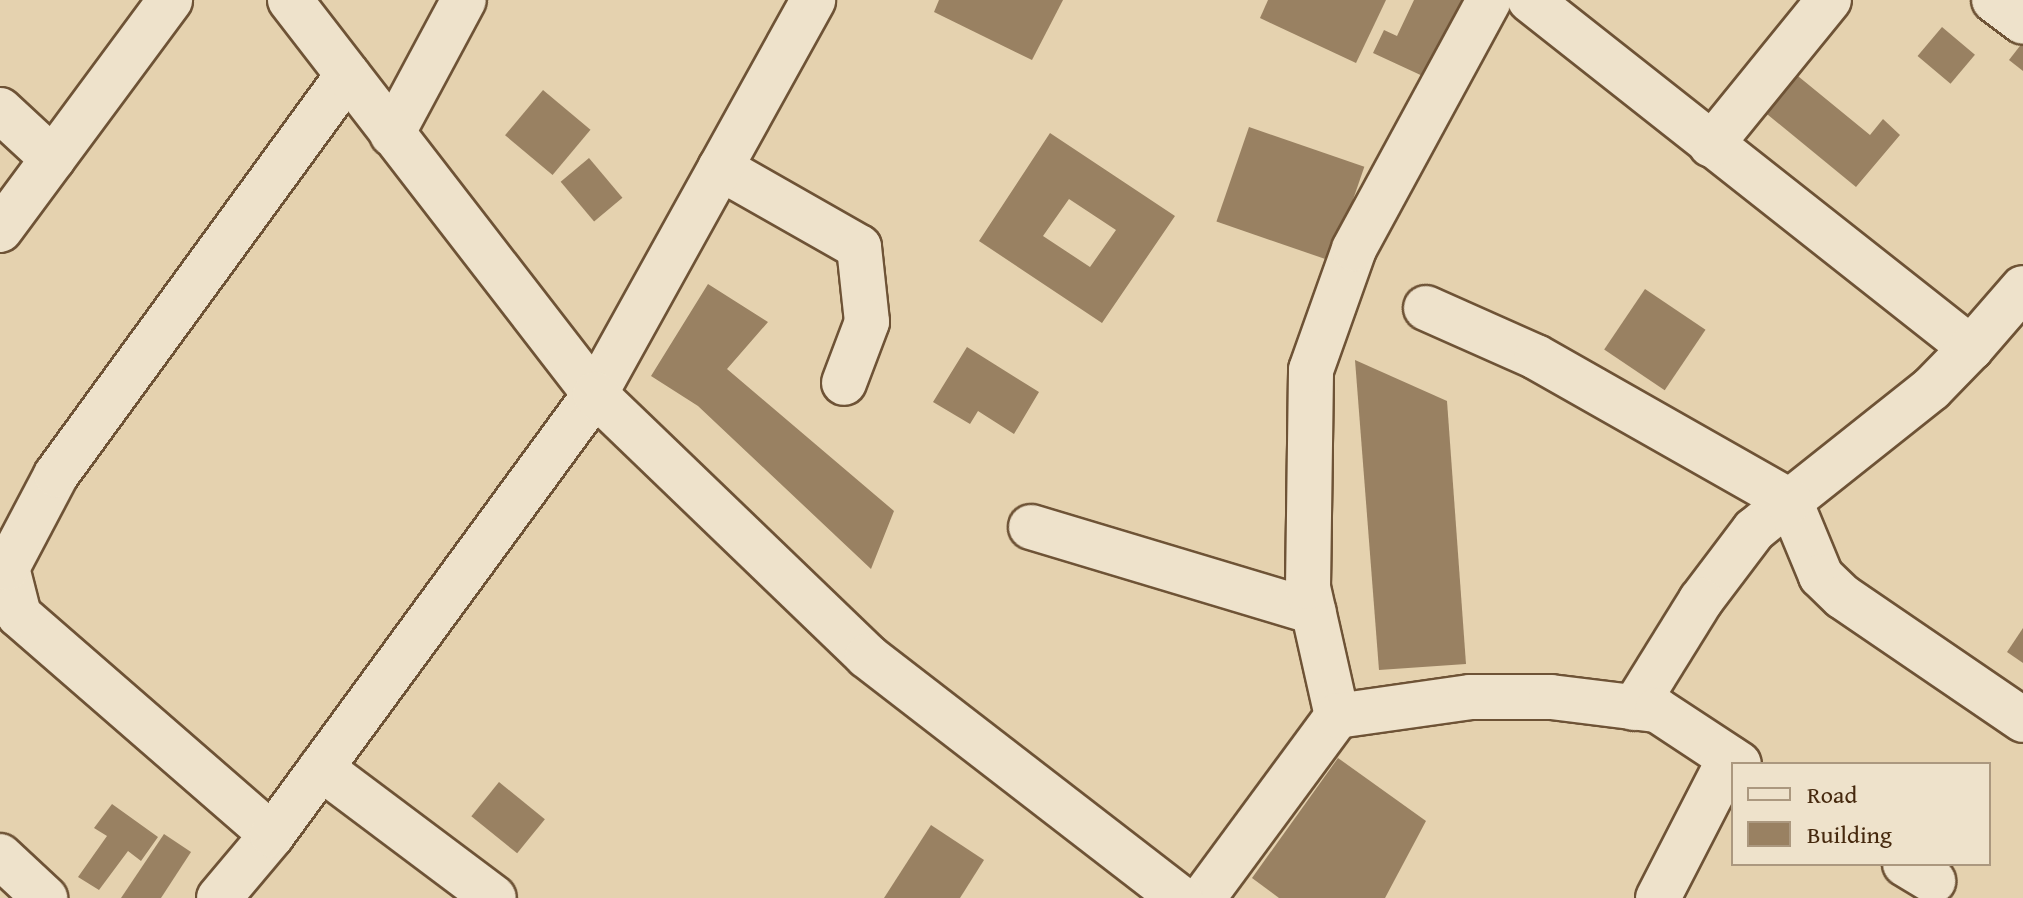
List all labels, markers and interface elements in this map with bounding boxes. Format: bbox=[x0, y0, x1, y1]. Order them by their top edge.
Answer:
legend bbox=[1731, 762, 1991, 866]
text: Road bbox=[1807, 777, 1857, 812]
text: Building bbox=[1807, 817, 1892, 852]

